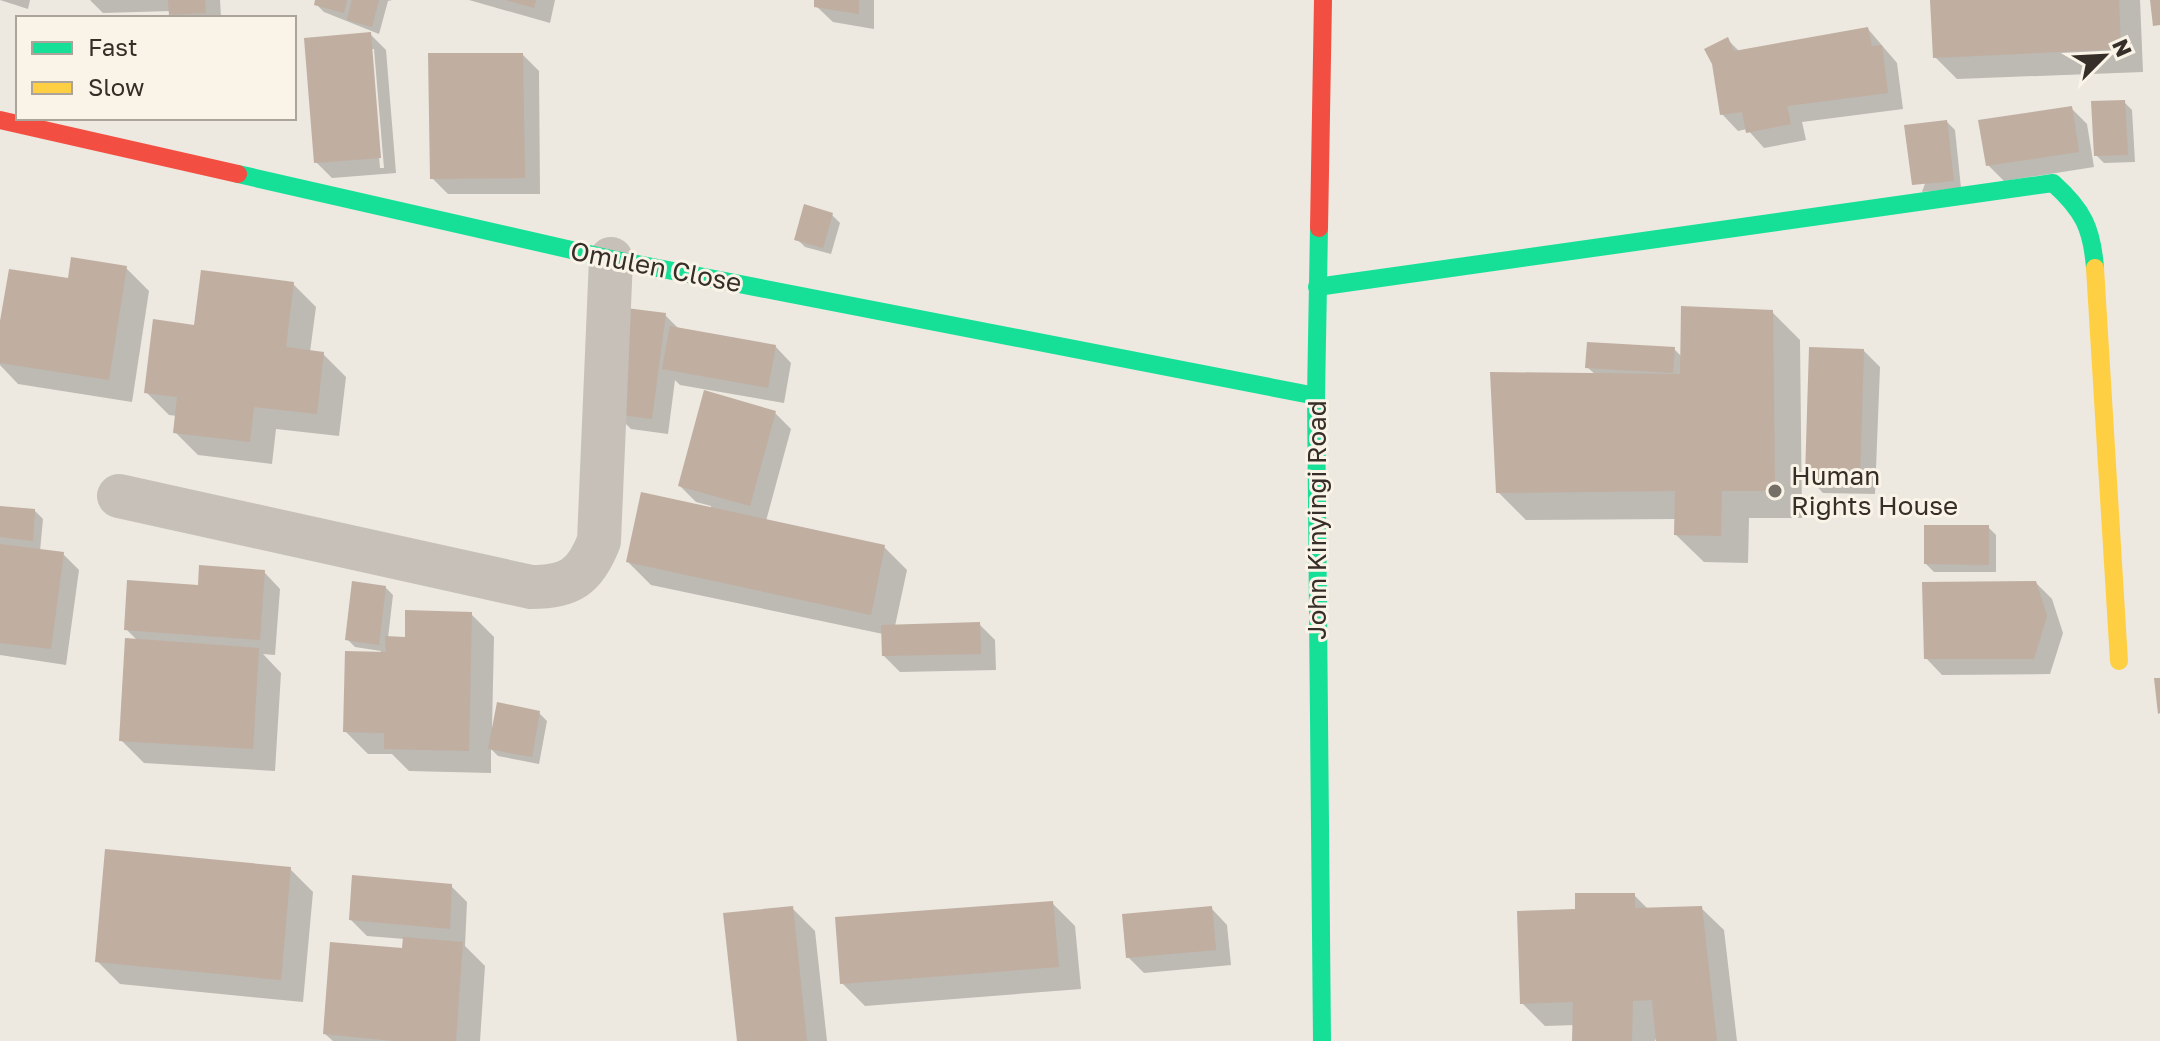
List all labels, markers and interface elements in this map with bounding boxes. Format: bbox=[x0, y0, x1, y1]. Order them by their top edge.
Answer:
legend bbox=[16, 16, 296, 120]
north arrow bbox=[2064, 16, 2144, 96]
text: Fast bbox=[88, 32, 138, 61]
text: N bbox=[2107, 35, 2138, 61]
text: Slow bbox=[88, 72, 144, 101]
street label: Omulen Close bbox=[568, 235, 744, 298]
street label: John Kinyingi Road bbox=[1301, 400, 1332, 640]
place label: Human Rights House bbox=[1791, 460, 1958, 521]
marker: Human Rights House bbox=[1766, 482, 1784, 500]

